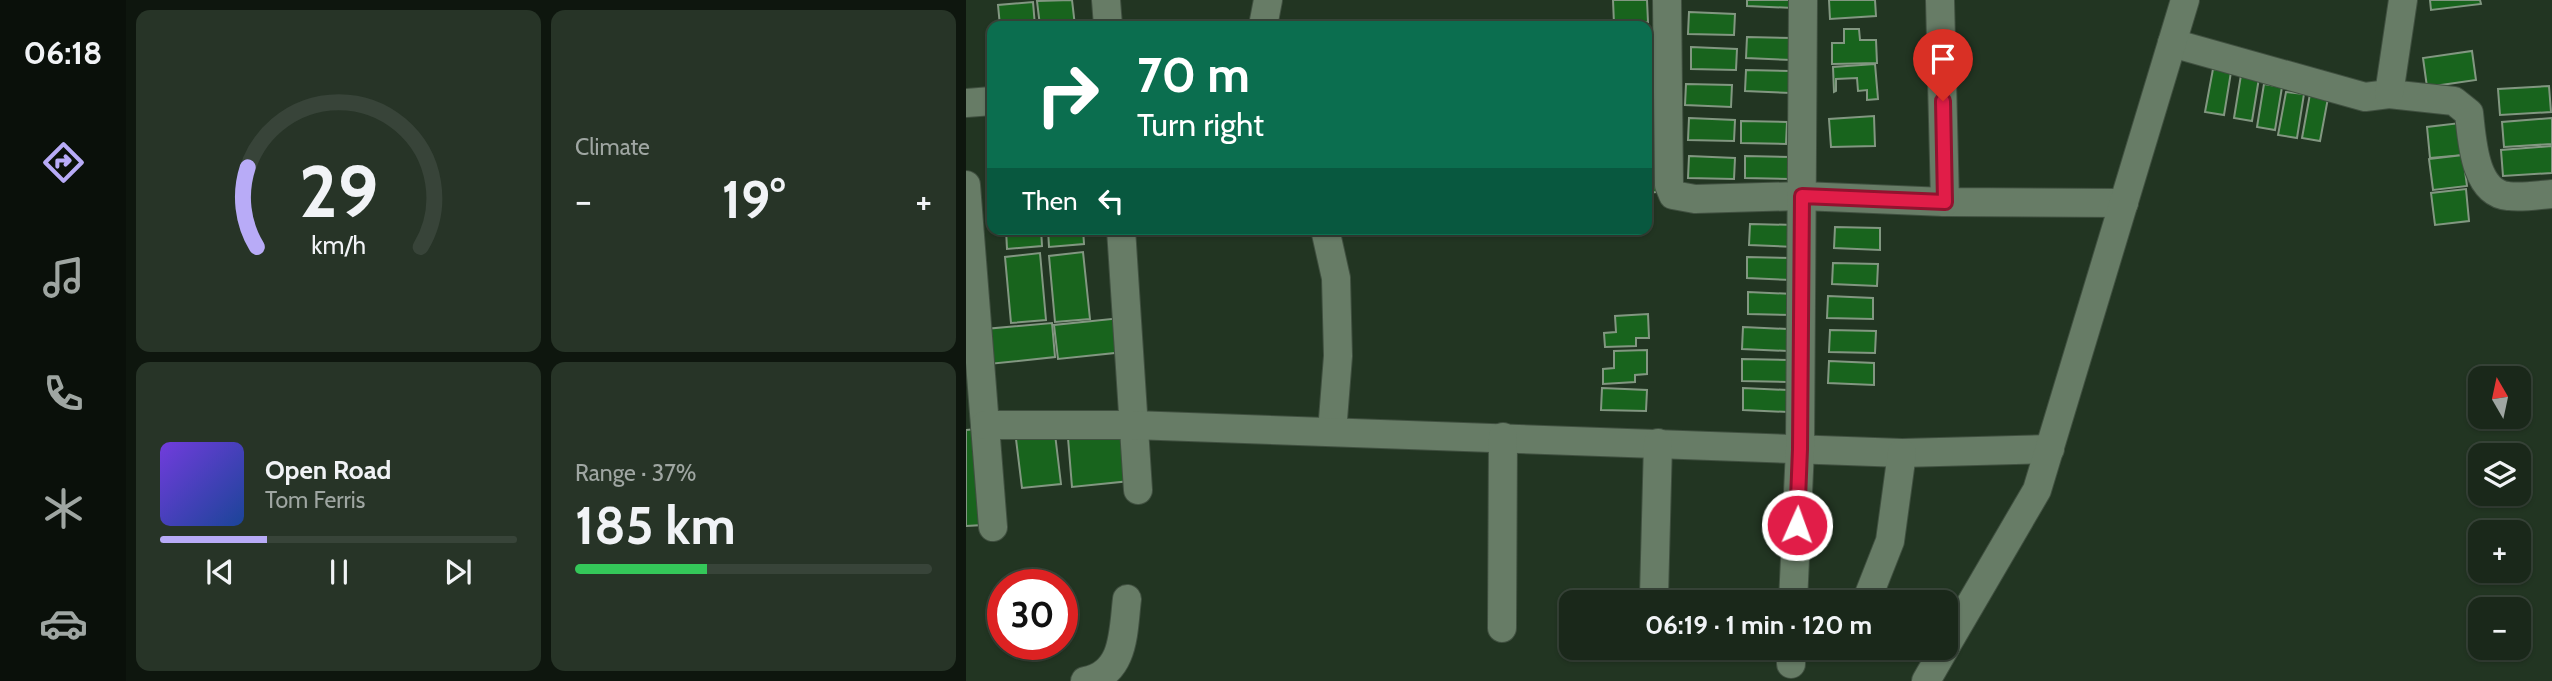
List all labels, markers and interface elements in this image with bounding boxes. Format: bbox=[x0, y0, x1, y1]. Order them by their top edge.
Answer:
pin bbox=[1913, 29, 1973, 101]
text: 06:18 bbox=[24, 33, 102, 72]
icon: arrive bbox=[1924, 40, 1962, 78]
text: 70 m bbox=[1137, 45, 1250, 104]
icon: right bbox=[1022, 49, 1113, 140]
text: Turn right bbox=[1137, 105, 1264, 144]
text: Climate bbox=[575, 133, 650, 161]
icon: directions bbox=[39, 138, 88, 187]
text: 29 bbox=[299, 147, 378, 235]
text: 19° bbox=[722, 168, 785, 231]
text: − bbox=[575, 177, 592, 224]
text: + bbox=[915, 177, 932, 224]
icon: left bbox=[1092, 182, 1130, 220]
text: Then bbox=[1022, 185, 1078, 217]
text: km/h bbox=[311, 230, 366, 260]
icon: music bbox=[39, 253, 88, 302]
north arrow bbox=[2468, 366, 2530, 429]
map controls bbox=[2468, 366, 2531, 660]
icon: phone bbox=[39, 369, 88, 418]
button: layers bbox=[2468, 443, 2531, 506]
text: Open Road bbox=[265, 454, 391, 486]
text: Range · 37% bbox=[575, 459, 696, 487]
icon: climate bbox=[39, 484, 88, 533]
text: Tom Ferris bbox=[265, 486, 365, 514]
position arrow bbox=[1760, 488, 1834, 562]
text: 185 km bbox=[575, 494, 736, 557]
button: + bbox=[2468, 520, 2531, 583]
icon: previous bbox=[201, 553, 239, 591]
icon: pause bbox=[320, 553, 358, 591]
icon: next bbox=[439, 553, 477, 591]
speed limit sign: 30 bbox=[987, 569, 1078, 660]
button: − bbox=[2468, 597, 2531, 660]
icon: car bbox=[39, 599, 88, 648]
text: 06:19 · 1 min · 120 m bbox=[1645, 609, 1872, 641]

